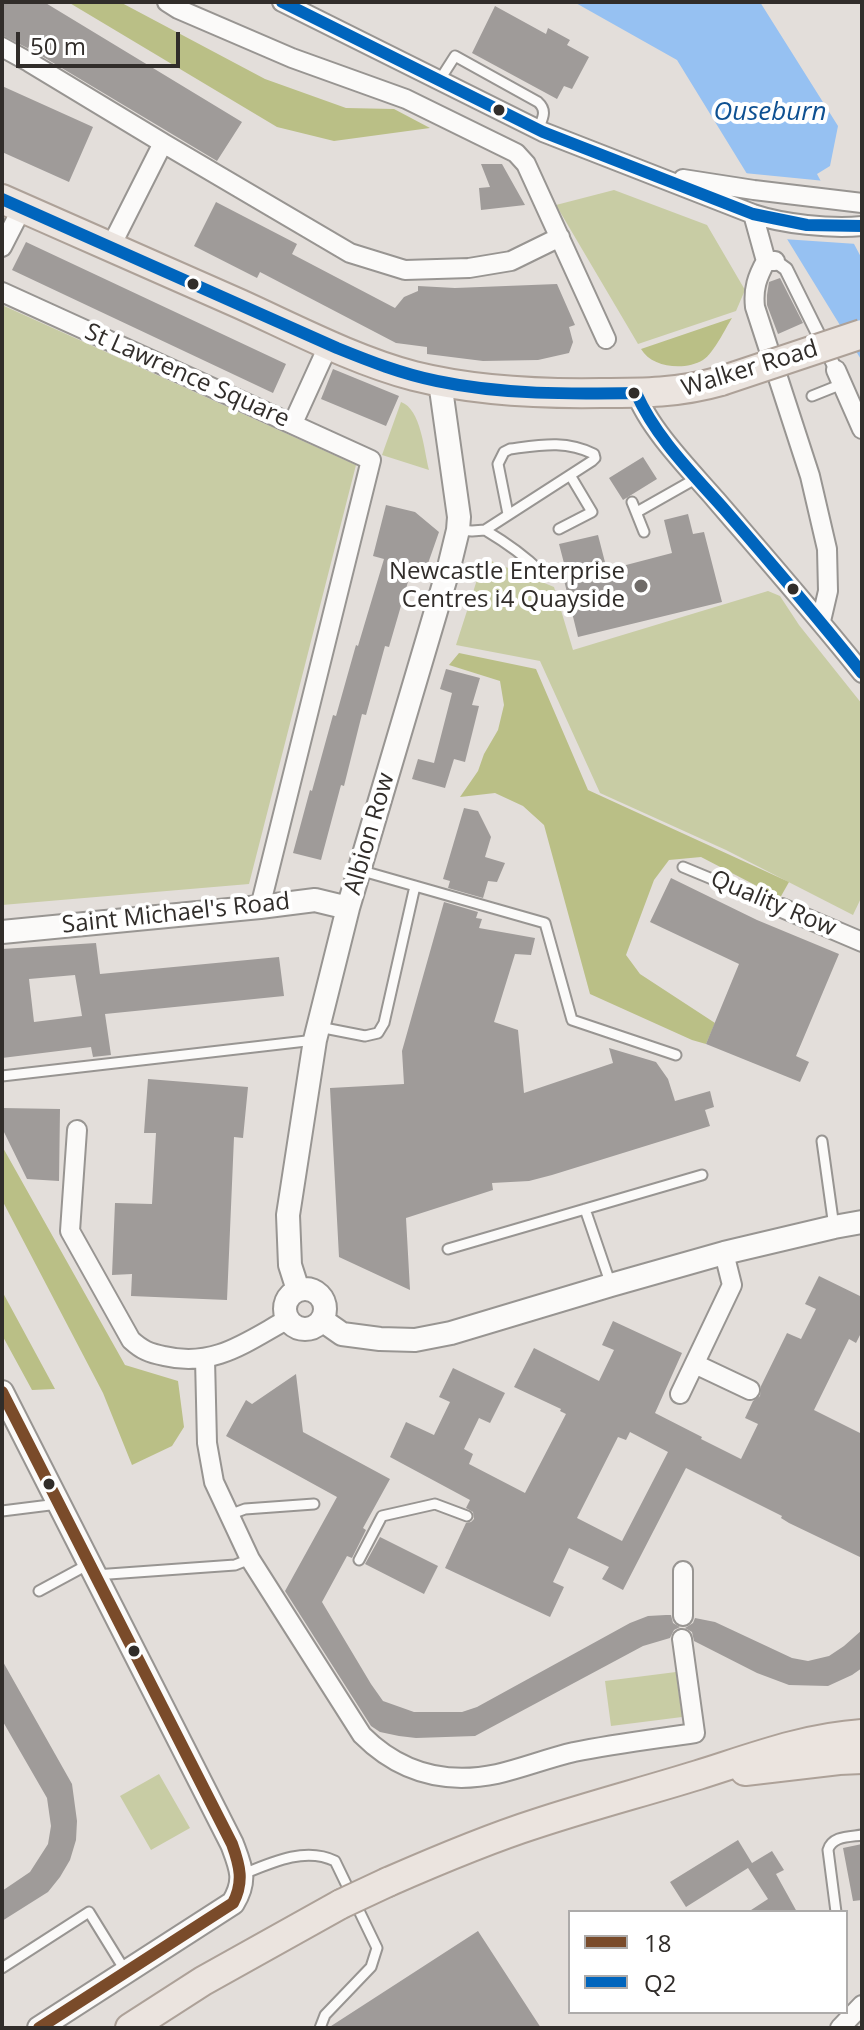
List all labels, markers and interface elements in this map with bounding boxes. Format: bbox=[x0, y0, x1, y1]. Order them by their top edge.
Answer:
scale bar bbox=[20, 16, 184, 66]
text: 50 m bbox=[30, 29, 86, 62]
water label: Ouseburn bbox=[713, 97, 827, 129]
unlabelled marker bbox=[491, 102, 507, 118]
unlabelled marker bbox=[185, 276, 201, 292]
street label: St Lawrence Square bbox=[80, 318, 294, 434]
street label: Walker Road bbox=[678, 335, 822, 403]
unlabelled marker bbox=[626, 385, 642, 401]
place label: Newcastle Enterprise Centres i4 Quayside bbox=[389, 558, 625, 614]
marker: Newcastle Enterprise Centres i4 Quayside bbox=[632, 577, 650, 595]
unlabelled marker bbox=[785, 581, 801, 597]
street label: Albion Row bbox=[339, 770, 401, 898]
street label: Quality Row bbox=[706, 865, 840, 943]
street label: Saint Michael's Road bbox=[61, 888, 291, 940]
unlabelled marker bbox=[41, 1476, 57, 1492]
unlabelled marker bbox=[126, 1643, 142, 1659]
legend bbox=[568, 1910, 848, 2014]
text: 18 bbox=[644, 1926, 671, 1959]
text: Q2 bbox=[644, 1966, 676, 1999]

